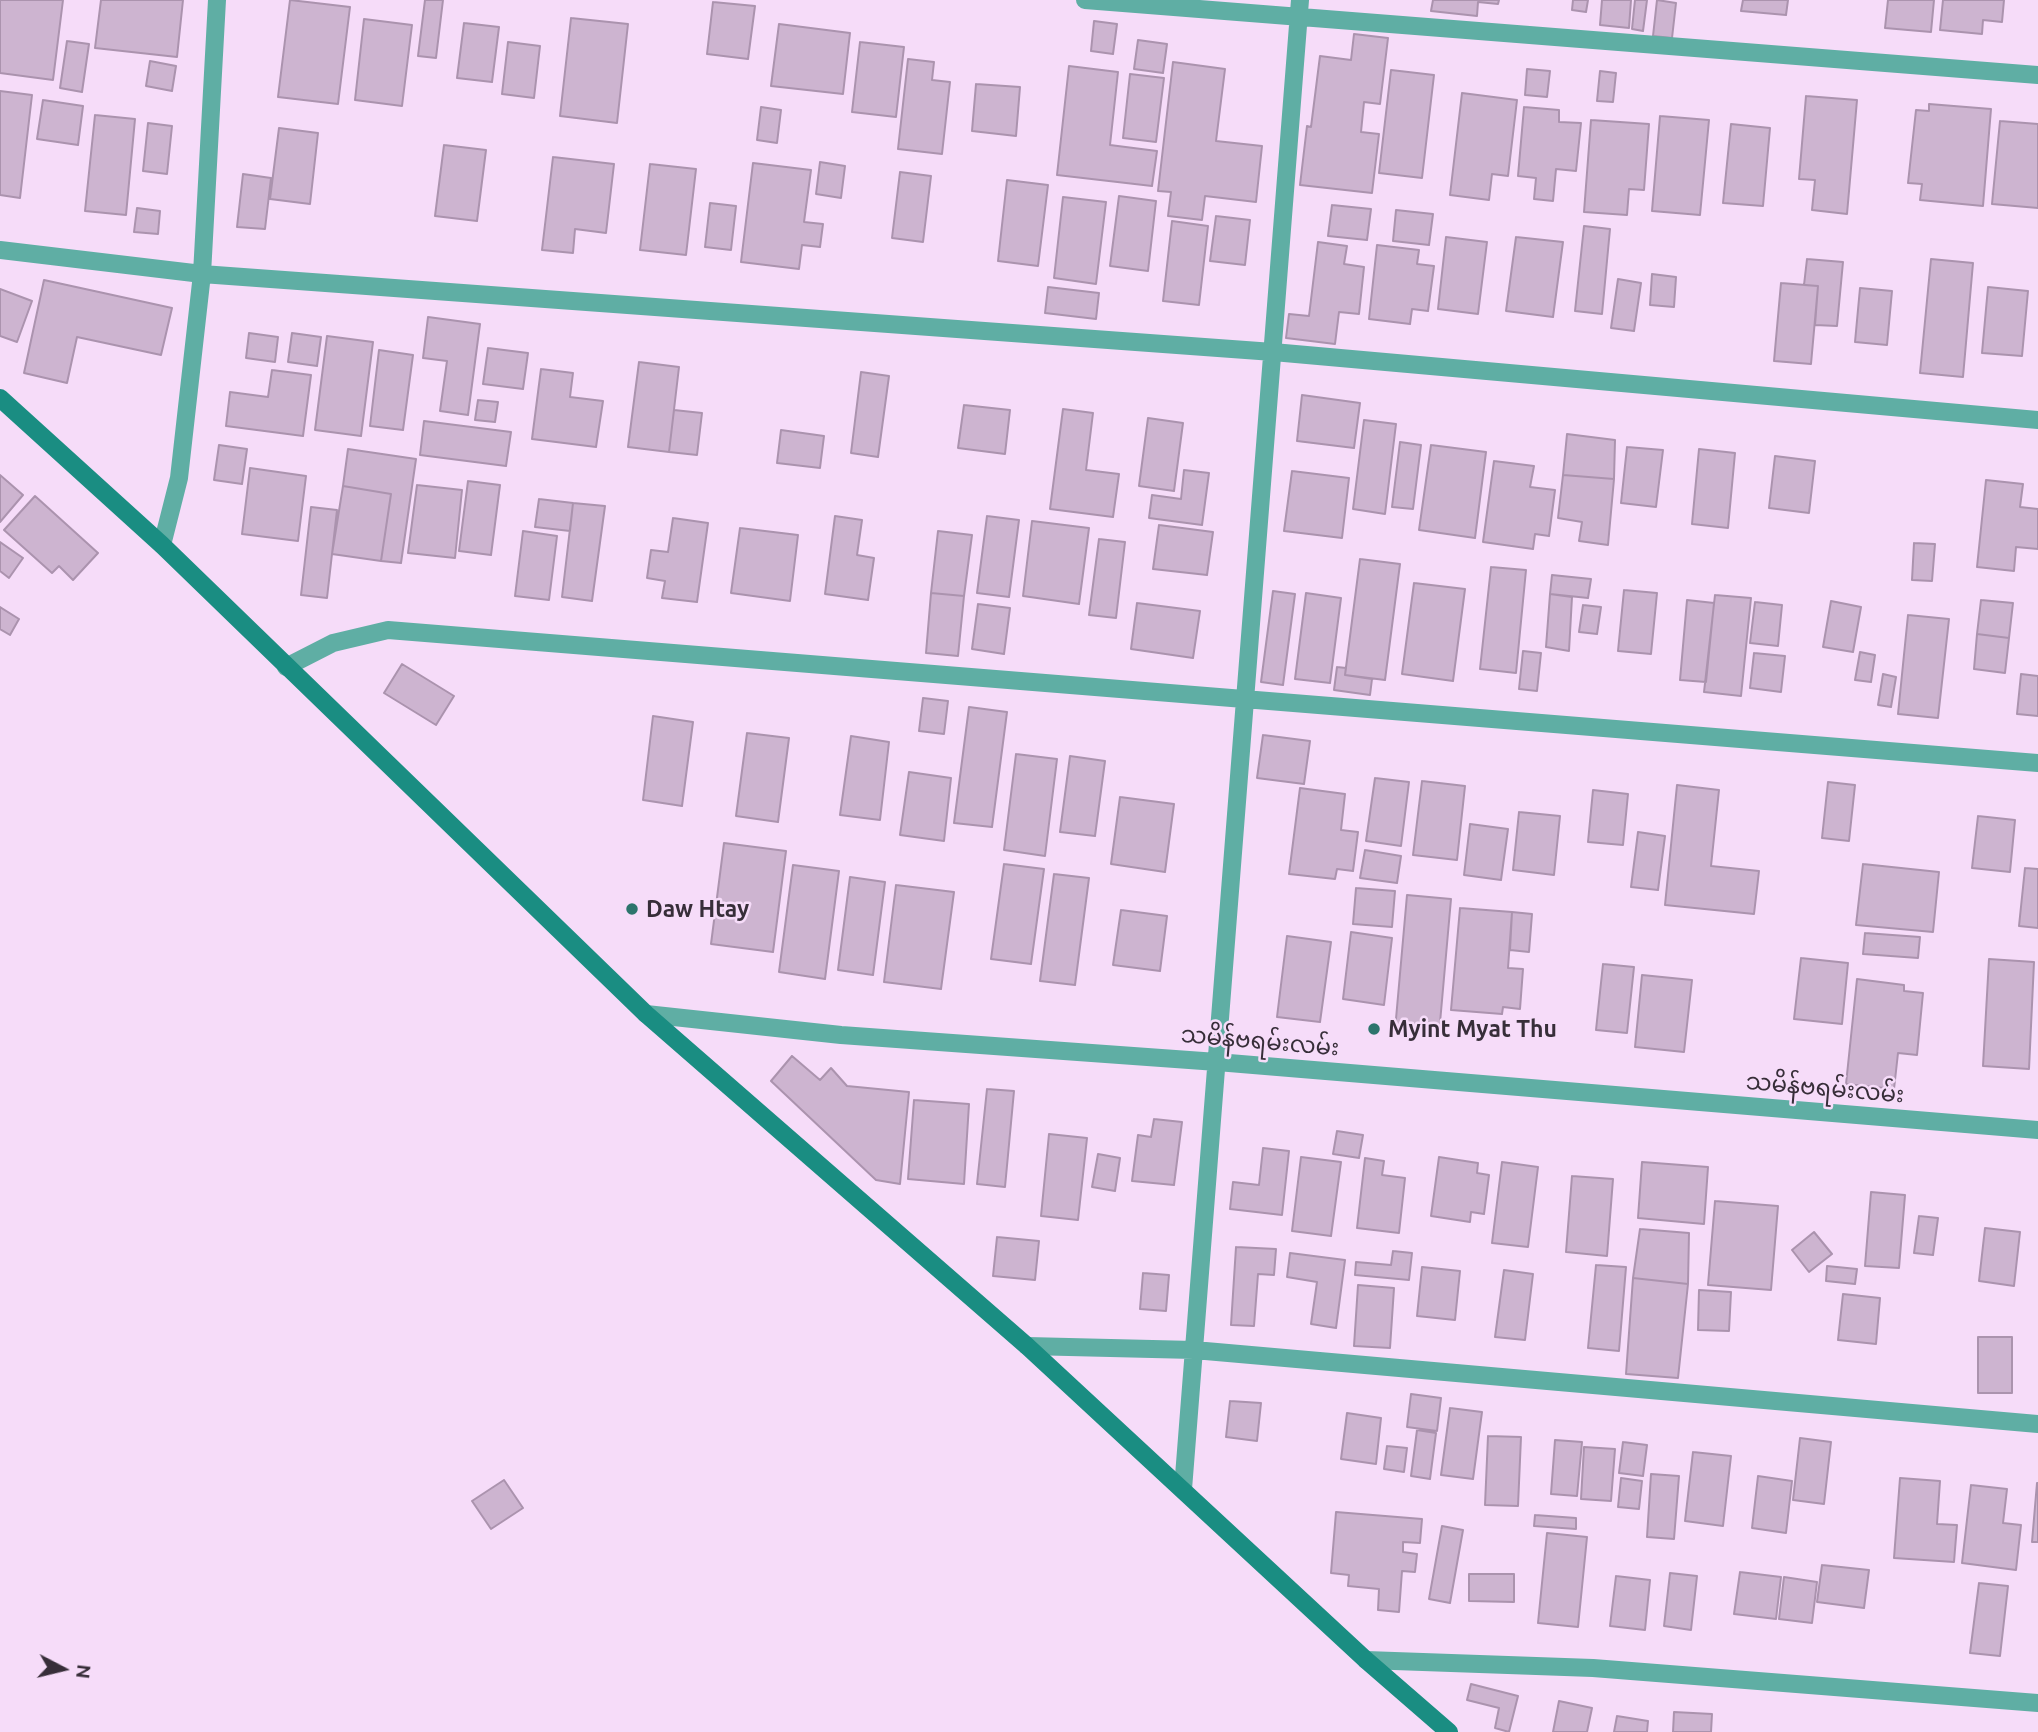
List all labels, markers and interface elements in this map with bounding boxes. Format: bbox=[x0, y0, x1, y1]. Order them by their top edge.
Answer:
place label: Daw Htay bbox=[646, 895, 749, 923]
marker: Daw Htay bbox=[624, 901, 640, 917]
place label: Myint Myat Thu bbox=[1388, 1015, 1557, 1043]
street label: သမိန်ဗရမ်းလမ်း bbox=[1180, 1020, 1340, 1062]
marker: Myint Myat Thu bbox=[1366, 1021, 1382, 1037]
street label: သမိန်ဗရမ်းလမ်း bbox=[1745, 1067, 1905, 1109]
north arrow bbox=[28, 1634, 98, 1704]
text: N bbox=[72, 1663, 96, 1680]

